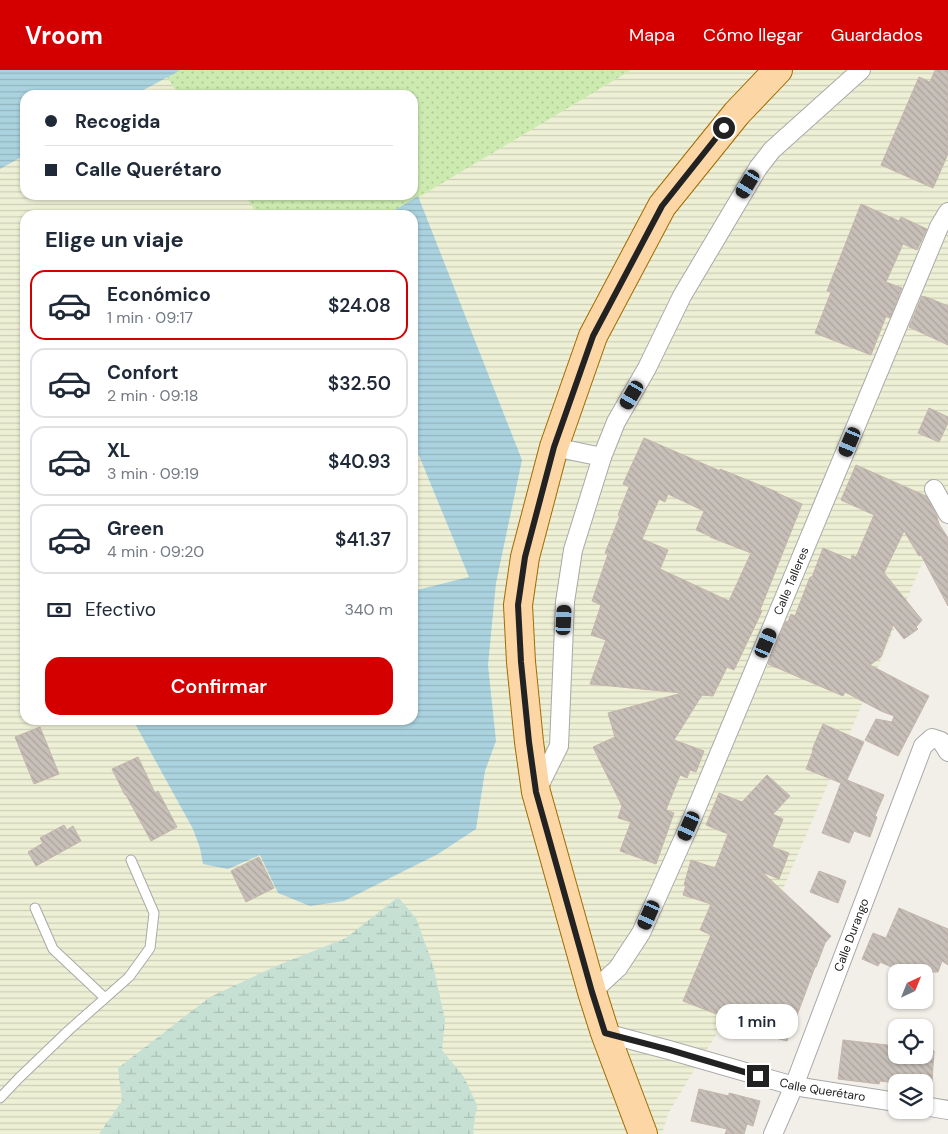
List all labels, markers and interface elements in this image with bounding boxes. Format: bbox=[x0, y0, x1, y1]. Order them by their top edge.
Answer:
text: Vroom bbox=[25, 20, 103, 51]
text: Mapa bbox=[629, 23, 675, 47]
text: Cómo llegar bbox=[703, 23, 803, 47]
text: Guardados bbox=[831, 23, 923, 47]
text: Recogida bbox=[75, 109, 160, 134]
route start bbox=[713, 117, 735, 139]
text: Calle Querétaro bbox=[75, 157, 222, 182]
car bbox=[733, 167, 762, 201]
text: Elige un viaje bbox=[45, 225, 184, 254]
text: Económico bbox=[107, 282, 211, 307]
icon: car bbox=[47, 283, 92, 328]
text: $24.08 bbox=[328, 293, 391, 318]
text: 1 min · 09:17 bbox=[107, 307, 193, 328]
text: Confort bbox=[107, 360, 179, 385]
icon: car bbox=[47, 361, 92, 406]
text: $32.50 bbox=[328, 371, 391, 396]
car bbox=[618, 378, 645, 412]
text: 2 min · 09:18 bbox=[107, 385, 198, 406]
car bbox=[837, 425, 862, 459]
text: XL bbox=[107, 438, 130, 463]
icon: car bbox=[47, 439, 92, 484]
text: $40.93 bbox=[328, 449, 391, 474]
text: 3 min · 09:19 bbox=[107, 463, 199, 484]
text: Green bbox=[107, 516, 164, 541]
icon: car bbox=[47, 517, 92, 562]
text: $41.37 bbox=[335, 527, 391, 552]
text: 4 min · 09:20 bbox=[107, 541, 204, 562]
street label: Calle Talleres bbox=[770, 545, 813, 617]
icon: cash bbox=[45, 596, 73, 624]
text: Efectivo bbox=[85, 597, 156, 622]
text: 340 m bbox=[344, 599, 393, 620]
car bbox=[555, 605, 572, 635]
car bbox=[753, 626, 778, 660]
button: Confirmar bbox=[45, 657, 393, 715]
car bbox=[676, 809, 701, 843]
street label: Calle Durango bbox=[830, 896, 872, 974]
car bbox=[636, 898, 661, 932]
north arrow bbox=[888, 964, 932, 1009]
map controls bbox=[888, 964, 933, 1119]
callout: 1 min bbox=[717, 1004, 799, 1038]
text: 1 min bbox=[738, 1011, 776, 1032]
button: locate bbox=[888, 1019, 933, 1064]
route end bbox=[747, 1065, 769, 1087]
street label: Calle Querétaro bbox=[778, 1074, 867, 1105]
button: layers bbox=[888, 1074, 933, 1119]

